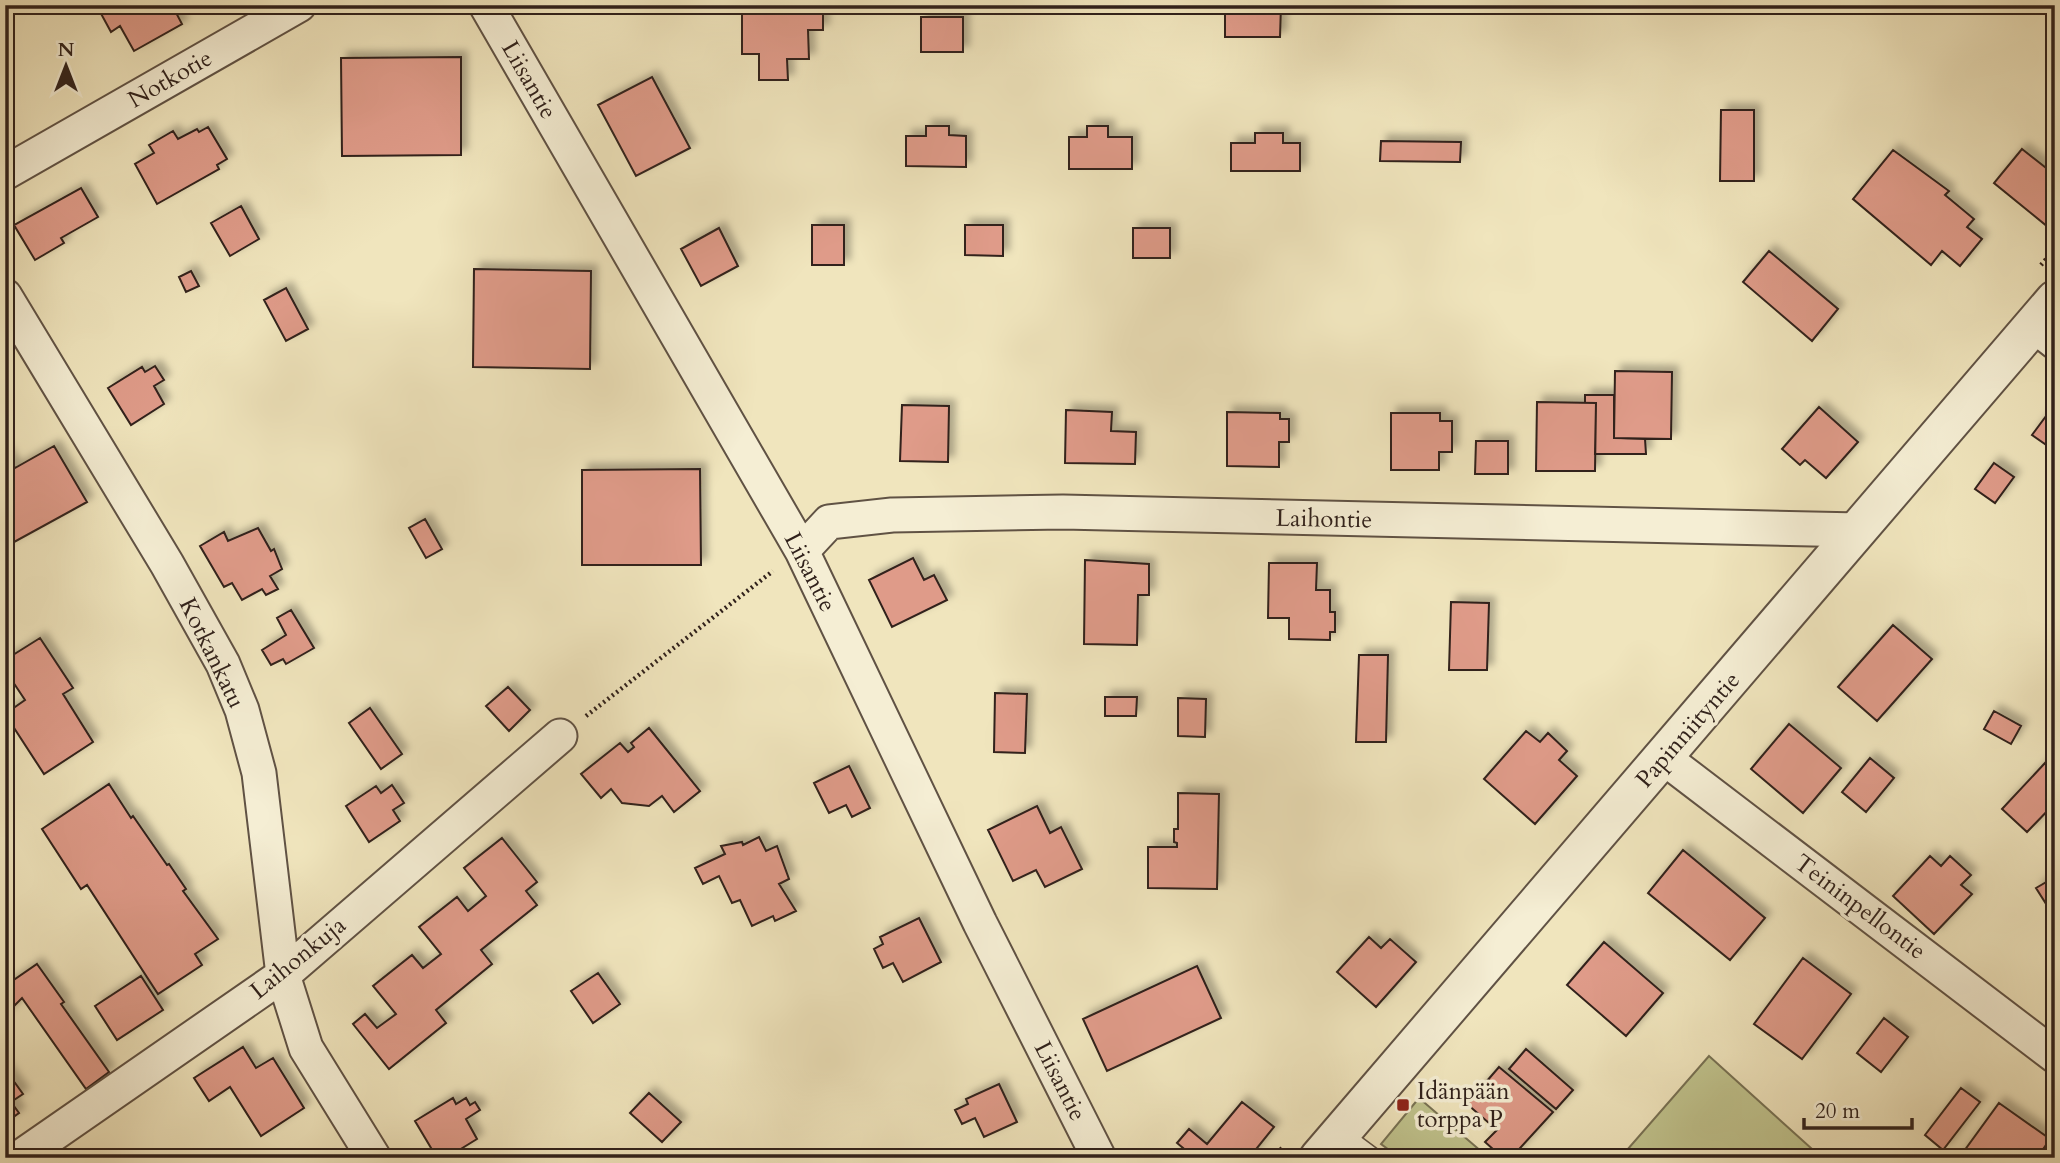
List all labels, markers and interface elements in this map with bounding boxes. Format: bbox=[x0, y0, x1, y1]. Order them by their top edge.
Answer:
north arrow bbox=[32, 32, 102, 102]
street label: Liisantie bbox=[493, 35, 565, 125]
text: N bbox=[58, 37, 75, 63]
street label: Notkotie bbox=[122, 42, 218, 116]
street label: Laihontie bbox=[1275, 502, 1373, 536]
street label: Liisantie bbox=[776, 527, 844, 617]
street label: Kotkankatu bbox=[171, 592, 253, 714]
street label: Papinniityntie bbox=[1628, 665, 1748, 795]
street label: Teininpellontie bbox=[1787, 847, 1933, 967]
street label: Laihonkuja bbox=[243, 909, 353, 1007]
street label: Liisantie bbox=[1026, 1036, 1094, 1126]
place label: Idänpään torppa P bbox=[1417, 1075, 1510, 1136]
scale bar bbox=[1804, 1086, 1913, 1130]
marker: Idänpään torppa P bbox=[1395, 1097, 1411, 1113]
text: 20 m bbox=[1815, 1097, 1860, 1126]

